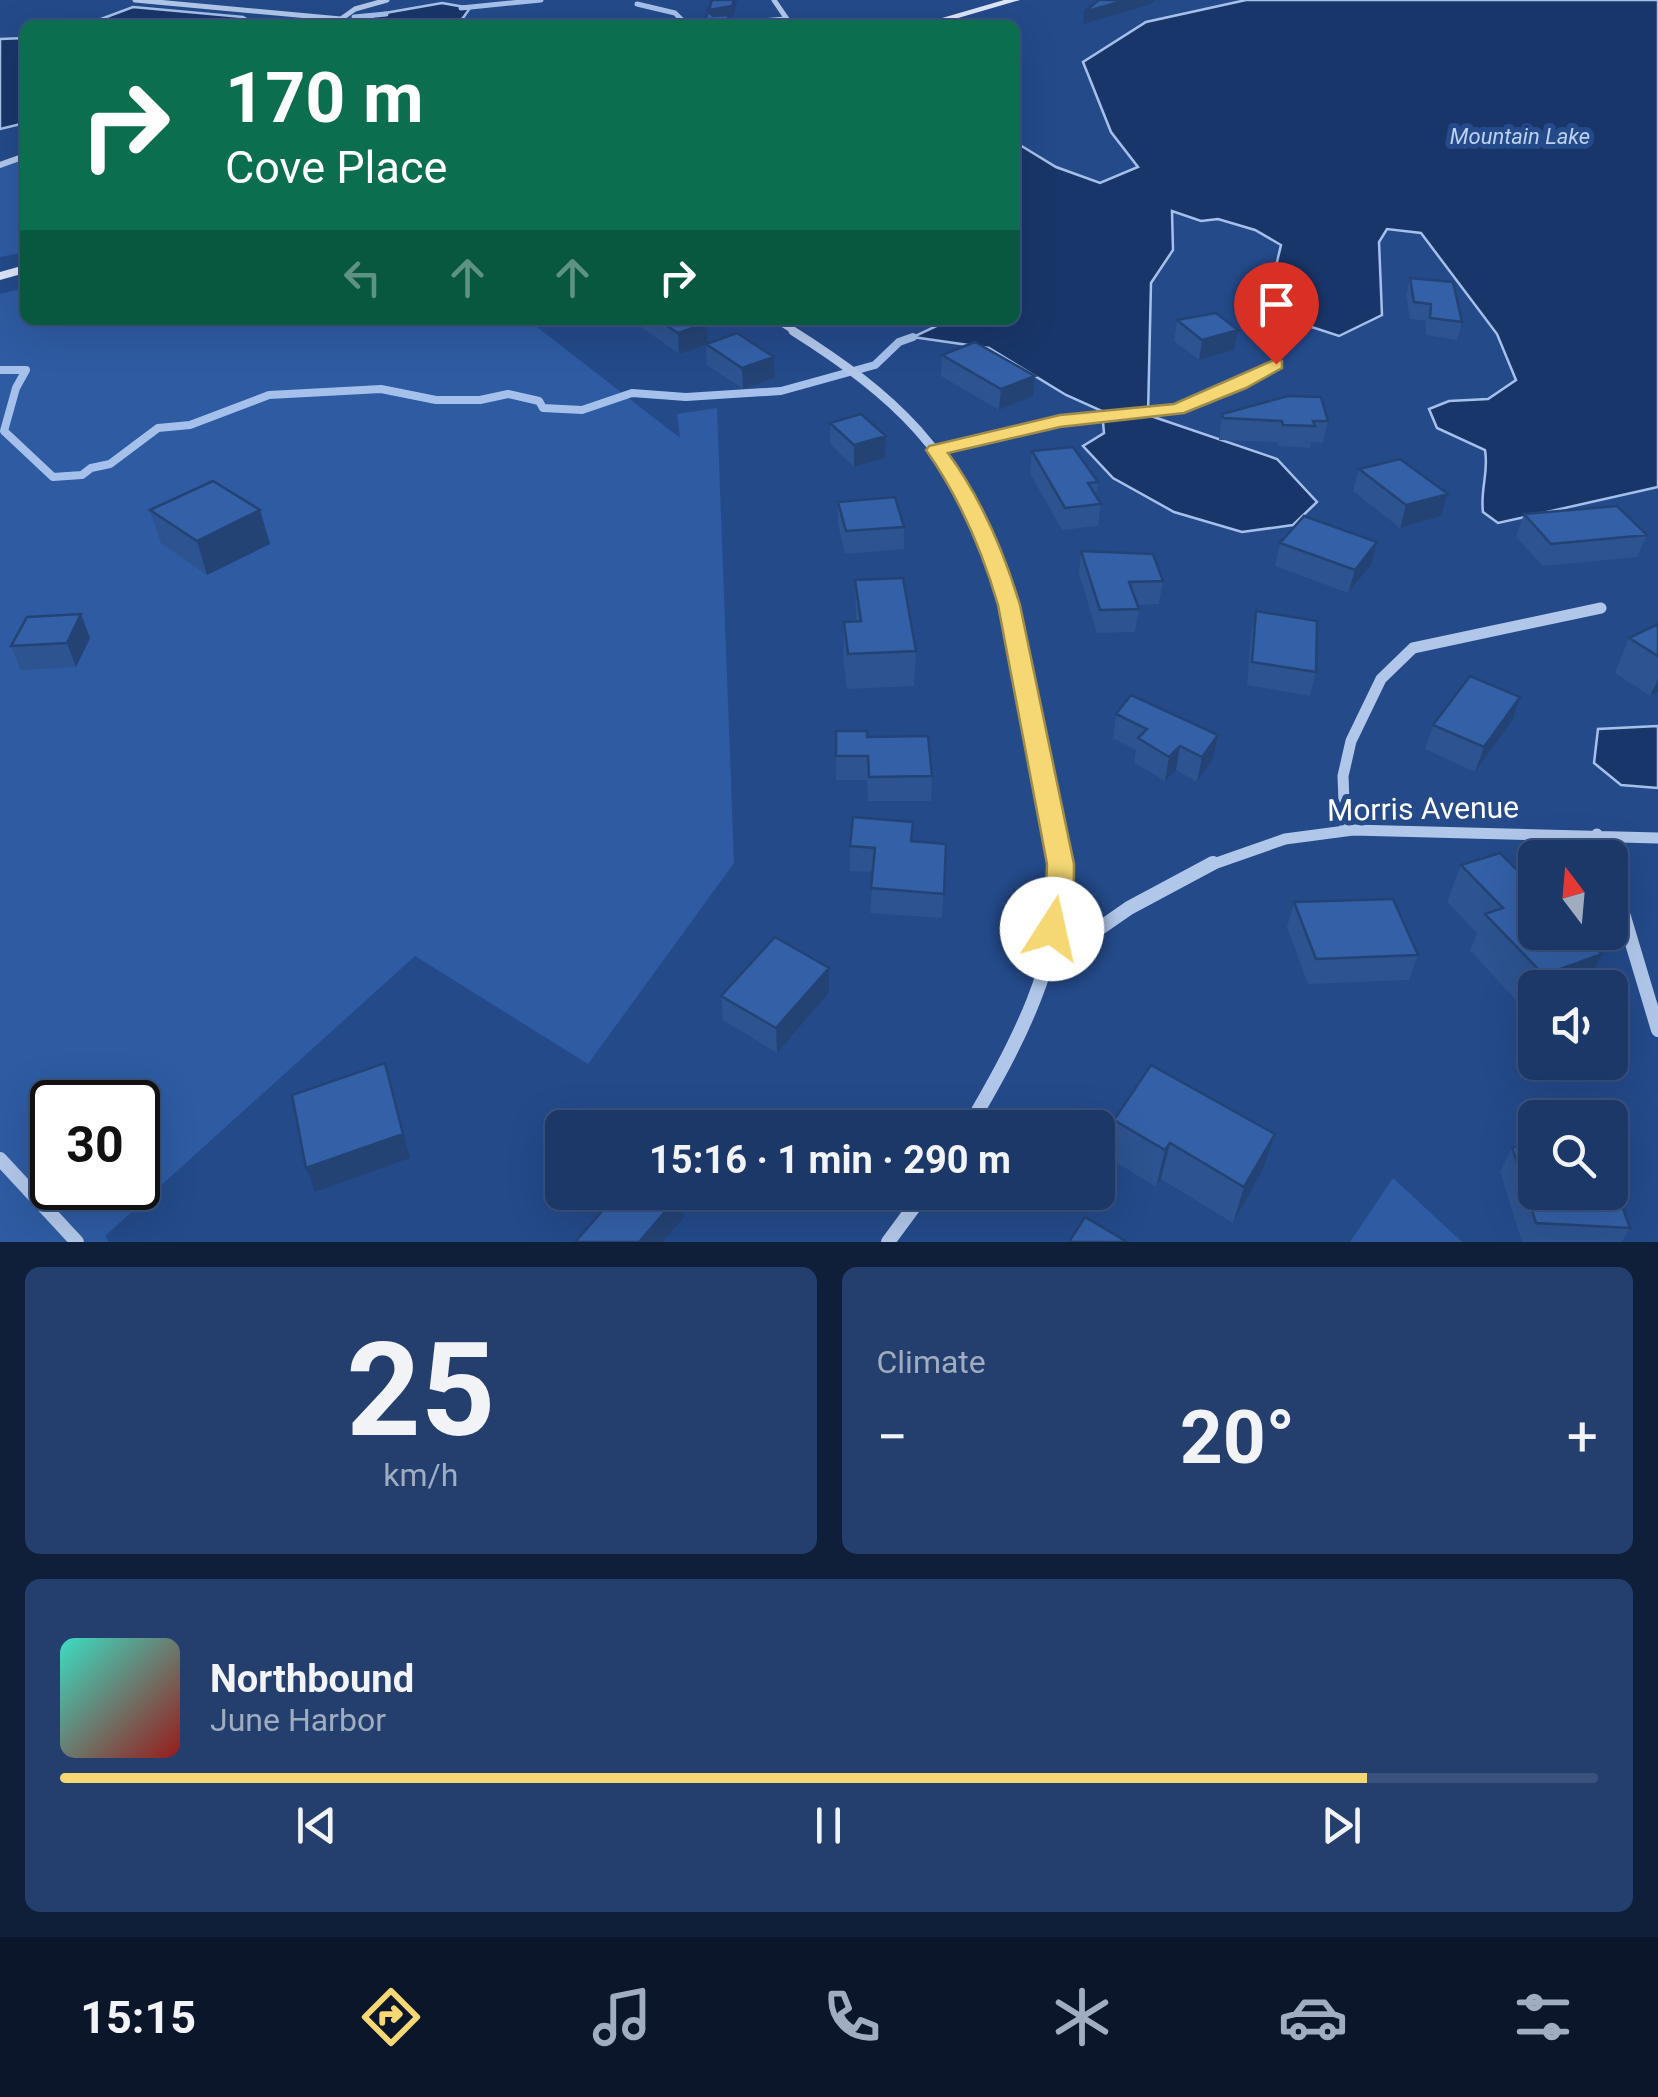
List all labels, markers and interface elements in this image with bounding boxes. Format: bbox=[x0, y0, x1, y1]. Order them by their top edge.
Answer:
text: 170 m bbox=[225, 57, 424, 139]
icon: right bbox=[60, 60, 190, 190]
water label: Mountain Lake bbox=[1450, 124, 1590, 149]
text: Cove Place bbox=[225, 141, 447, 194]
icon: left bbox=[335, 250, 390, 305]
icon: ahead bbox=[440, 250, 495, 305]
icon: ahead bbox=[545, 250, 600, 305]
icon: right bbox=[650, 250, 705, 305]
pin bbox=[1234, 262, 1319, 365]
icon: arrive bbox=[1249, 277, 1304, 332]
street label: Morris Avenue bbox=[1327, 789, 1519, 828]
north arrow bbox=[1518, 840, 1628, 950]
map controls bbox=[1518, 840, 1628, 1210]
position arrow bbox=[1000, 877, 1104, 981]
button: sound bbox=[1518, 970, 1628, 1080]
speed limit sign: 30 bbox=[30, 1080, 160, 1210]
button: search bbox=[1518, 1100, 1628, 1210]
text: 15:16 · 1 min · 290 m bbox=[649, 1138, 1011, 1182]
text: 25 bbox=[346, 1314, 495, 1467]
text: Climate bbox=[877, 1343, 986, 1381]
text: 20° bbox=[1180, 1393, 1295, 1481]
text: − bbox=[877, 1405, 908, 1469]
text: + bbox=[1567, 1405, 1598, 1469]
text: km/h bbox=[383, 1456, 458, 1494]
text: Northbound bbox=[210, 1657, 414, 1701]
text: June Harbor bbox=[210, 1701, 386, 1739]
icon: previous bbox=[289, 1798, 344, 1853]
icon: pause bbox=[801, 1798, 856, 1853]
icon: next bbox=[1314, 1798, 1369, 1853]
icon: directions bbox=[356, 1982, 426, 2052]
icon: music bbox=[587, 1982, 657, 2052]
icon: phone bbox=[817, 1982, 887, 2052]
icon: climate bbox=[1047, 1982, 1117, 2052]
icon: car bbox=[1278, 1982, 1348, 2052]
icon: filters bbox=[1508, 1982, 1578, 2052]
text: 15:15 bbox=[80, 1991, 196, 2044]

